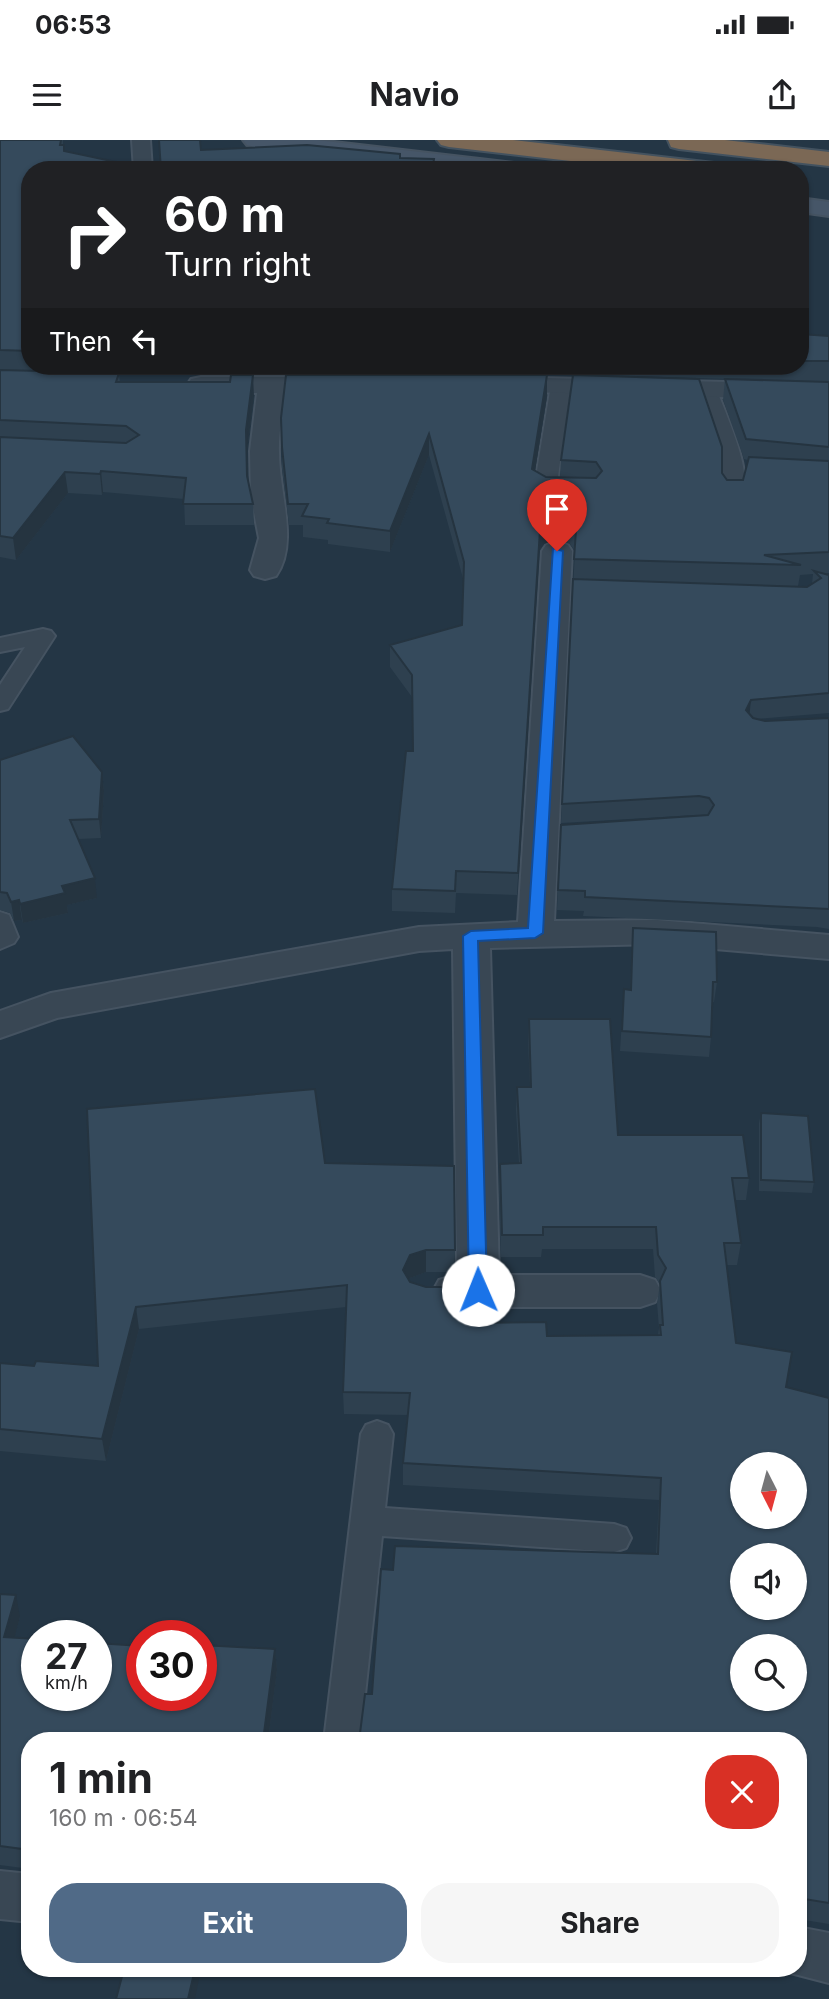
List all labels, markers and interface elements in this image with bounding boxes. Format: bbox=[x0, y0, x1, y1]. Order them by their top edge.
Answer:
text: 06:53 bbox=[35, 9, 112, 40]
text: Navio bbox=[370, 75, 459, 114]
icon: menu bbox=[28, 76, 66, 114]
icon: share bbox=[763, 76, 801, 114]
text: 60 m bbox=[164, 185, 285, 244]
icon: right bbox=[49, 189, 140, 280]
text: Turn right bbox=[164, 245, 311, 284]
icon: left bbox=[126, 322, 164, 360]
text: Then bbox=[49, 326, 112, 357]
pin bbox=[527, 479, 587, 551]
icon: arrive bbox=[538, 490, 576, 528]
position arrow bbox=[441, 1253, 515, 1327]
north arrow bbox=[730, 1452, 807, 1530]
map controls bbox=[730, 1452, 807, 1711]
button: sound bbox=[730, 1543, 807, 1620]
speed limit sign: 30 bbox=[126, 1620, 217, 1711]
button: search bbox=[730, 1634, 807, 1711]
text: 27 bbox=[45, 1635, 88, 1677]
text: km/h bbox=[45, 1672, 88, 1693]
text: 1 min bbox=[49, 1752, 153, 1803]
button: close bbox=[705, 1755, 779, 1829]
text: 160 m · 06:54 bbox=[49, 1804, 198, 1832]
button: Exit bbox=[49, 1883, 407, 1963]
button: Share bbox=[421, 1883, 779, 1963]

